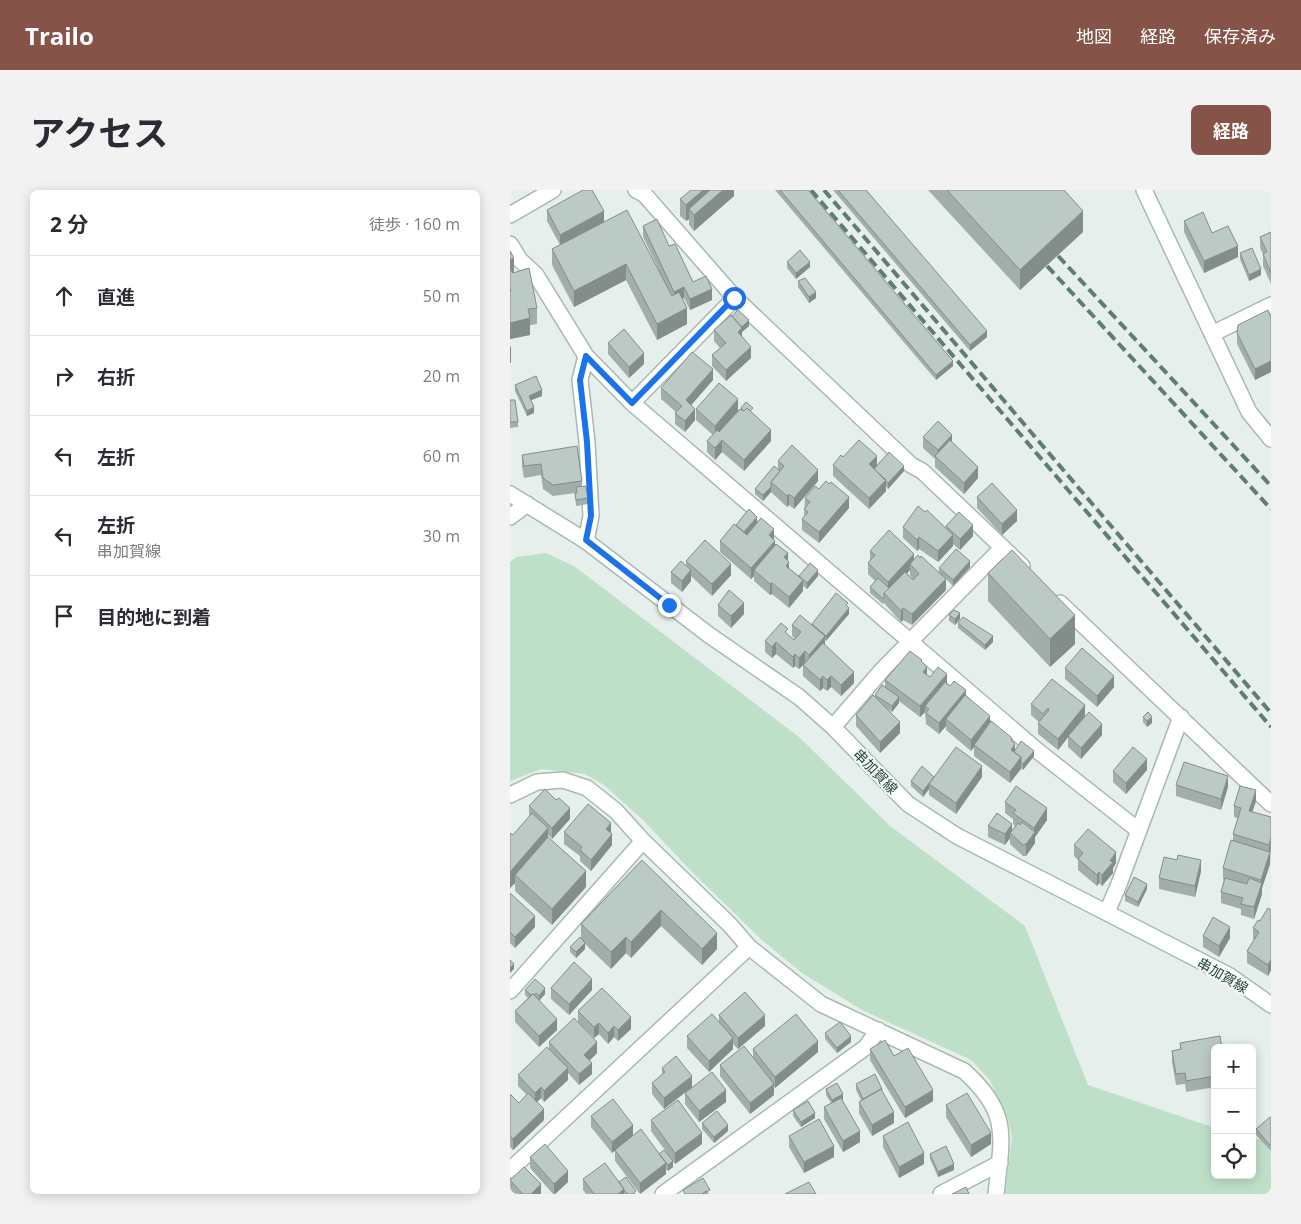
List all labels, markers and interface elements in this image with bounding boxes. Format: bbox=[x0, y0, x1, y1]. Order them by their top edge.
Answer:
text: Trailo bbox=[25, 19, 94, 52]
text: 地図 bbox=[1076, 24, 1112, 48]
text: 経路 bbox=[1140, 24, 1176, 48]
text: 保存済み bbox=[1204, 24, 1276, 48]
button: 経路 bbox=[1191, 105, 1271, 155]
text: アクセス bbox=[30, 109, 168, 156]
text: 2 分 bbox=[50, 210, 88, 238]
text: 徒歩 · 160 m bbox=[369, 213, 460, 235]
icon: ahead bbox=[50, 282, 78, 310]
text: 直進 bbox=[97, 284, 135, 310]
text: 50 m bbox=[423, 285, 460, 307]
route start bbox=[723, 287, 746, 310]
icon: right bbox=[50, 362, 78, 390]
text: 右折 bbox=[97, 364, 135, 390]
text: 20 m bbox=[423, 365, 460, 387]
icon: left bbox=[50, 442, 78, 470]
text: 左折 bbox=[97, 444, 135, 470]
text: 60 m bbox=[423, 445, 460, 467]
text: 左折 bbox=[97, 512, 135, 538]
icon: left bbox=[50, 522, 78, 550]
text: 30 m bbox=[423, 525, 460, 547]
text: 串加賀線 bbox=[97, 540, 161, 562]
route end bbox=[658, 594, 681, 617]
icon: arrive bbox=[50, 602, 78, 630]
text: 目的地に到着 bbox=[97, 604, 211, 630]
street label: 串加賀線 bbox=[850, 744, 902, 798]
street label: 串加賀線 bbox=[1194, 953, 1252, 997]
map controls bbox=[1211, 1044, 1256, 1179]
button: + bbox=[1211, 1044, 1256, 1089]
button: − bbox=[1211, 1089, 1256, 1134]
button: locate bbox=[1211, 1134, 1256, 1179]

